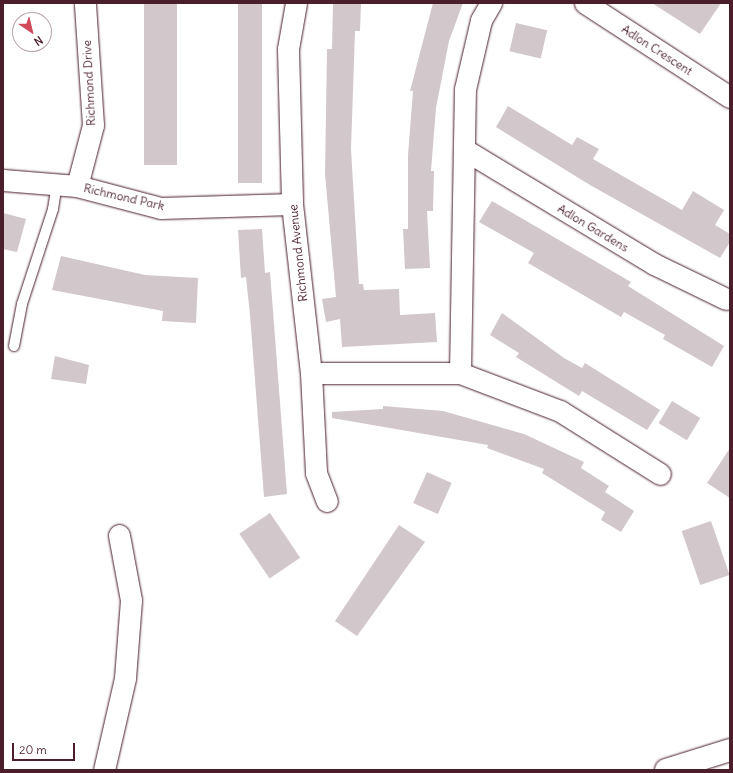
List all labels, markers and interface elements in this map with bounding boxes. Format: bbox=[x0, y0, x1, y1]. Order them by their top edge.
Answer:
north arrow bbox=[12, 12, 52, 52]
street label: Adlon Crescent bbox=[619, 22, 695, 78]
text: N bbox=[31, 33, 45, 49]
street label: Richmond Drive bbox=[80, 40, 98, 126]
street label: Richmond Park bbox=[82, 181, 166, 213]
street label: Adlon Gardens bbox=[555, 201, 631, 255]
street label: Richmond Avenue bbox=[286, 204, 310, 302]
scale bar bbox=[14, 735, 77, 761]
text: 20 m bbox=[19, 742, 47, 757]

